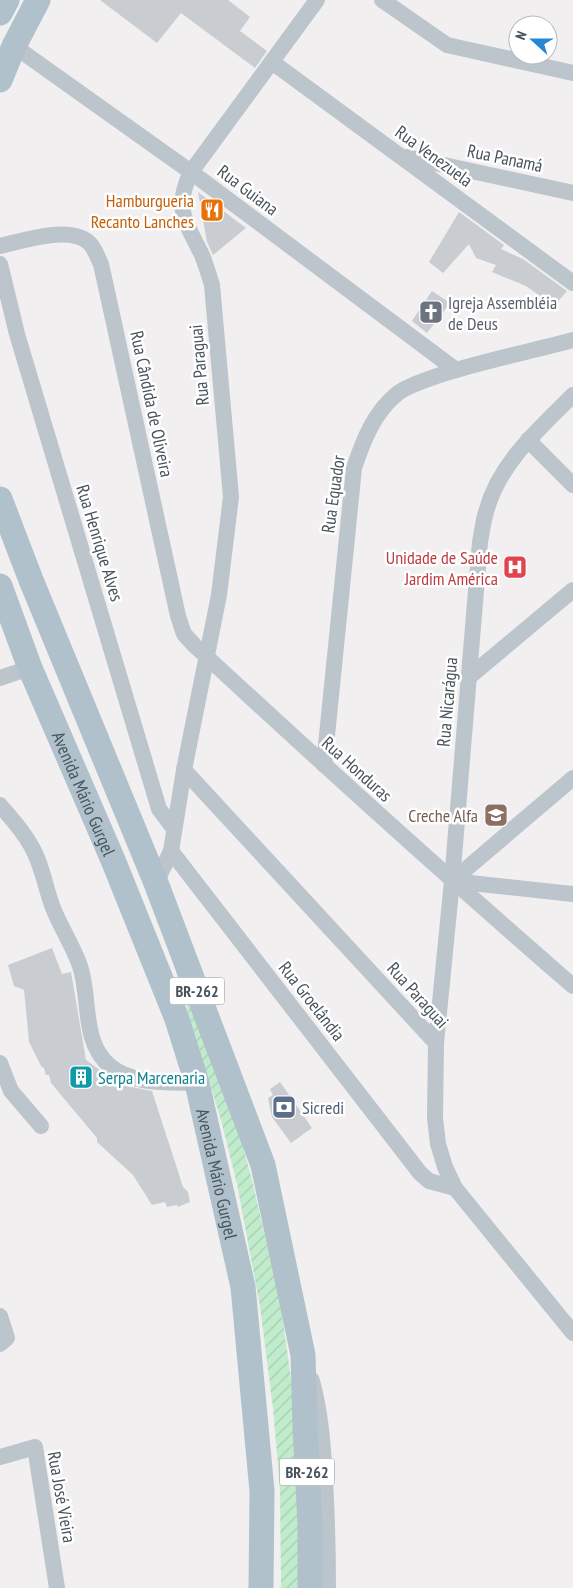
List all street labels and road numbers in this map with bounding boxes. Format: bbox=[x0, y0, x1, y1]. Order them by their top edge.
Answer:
street label: Rua Venezuela bbox=[391, 120, 477, 192]
street label: Rua Panamá bbox=[465, 139, 545, 177]
street label: Rua Guiana bbox=[213, 160, 283, 220]
street label: Rua Paraguai bbox=[184, 324, 214, 406]
street label: Rua Cândida de Oliveira bbox=[125, 329, 179, 479]
street label: Rua Equador bbox=[316, 453, 350, 534]
street label: Rua Henrique Alves bbox=[71, 482, 129, 604]
street label: Rua Nicarágua bbox=[432, 656, 462, 748]
street label: Avenida Mário Gurgel bbox=[47, 728, 122, 860]
street label: Rua Honduras bbox=[317, 731, 397, 807]
street label: Rua Groelândia bbox=[274, 957, 350, 1045]
street label: Rua Paraguai bbox=[382, 957, 454, 1033]
road number: BR-262 bbox=[170, 978, 224, 1004]
street label: Avenida Mário Gurgel bbox=[192, 1106, 244, 1242]
street label: Rua José Vieira bbox=[43, 1450, 81, 1544]
road number: BR-262 bbox=[280, 1458, 334, 1485]

